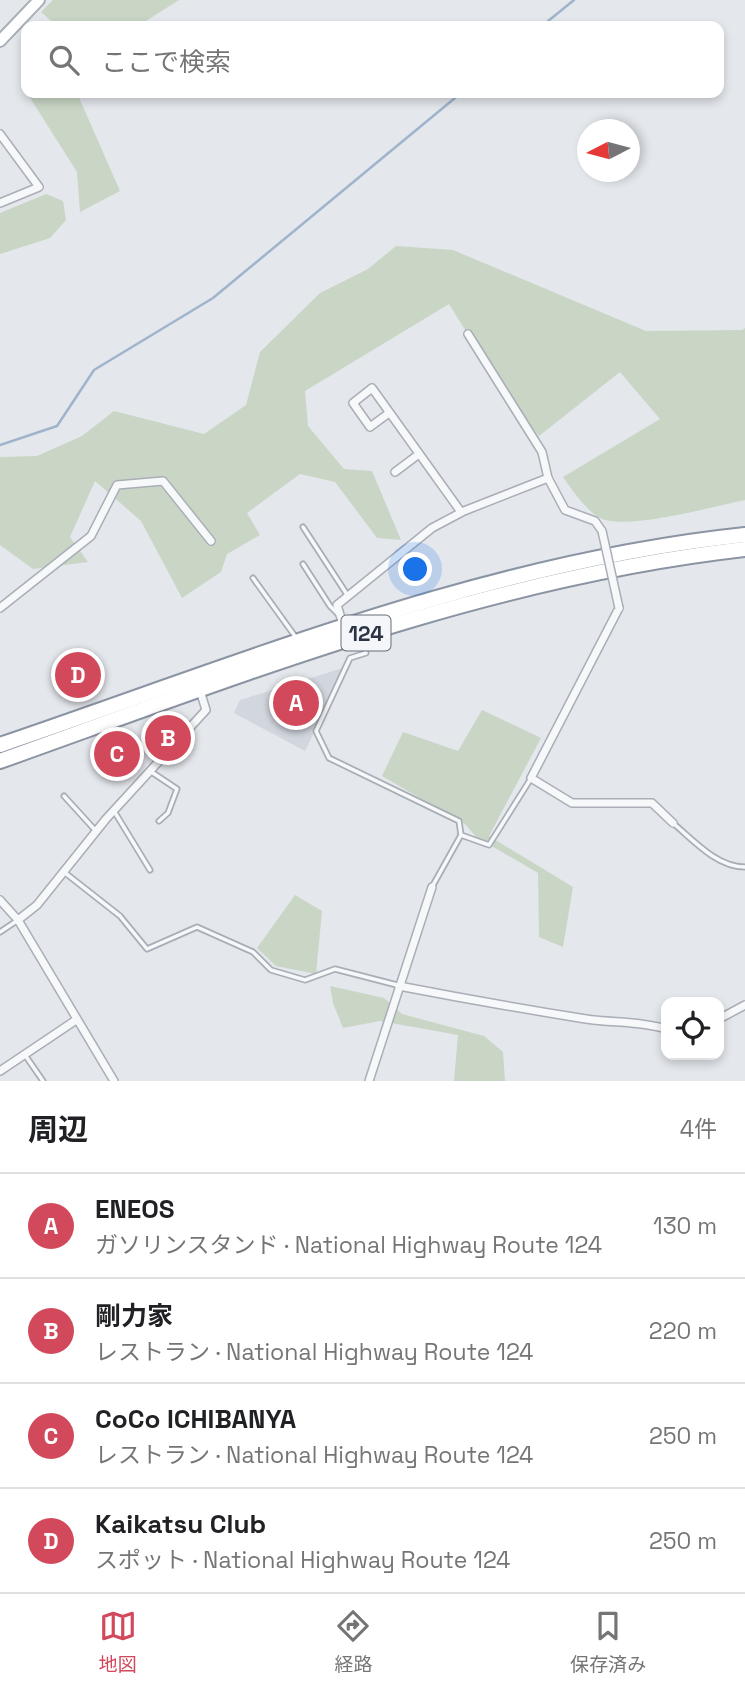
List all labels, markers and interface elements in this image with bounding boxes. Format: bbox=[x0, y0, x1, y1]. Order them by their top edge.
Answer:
search box bbox=[21, 21, 724, 98]
icon: search bbox=[45, 41, 83, 79]
text: ここで検索 bbox=[101, 45, 231, 79]
north arrow bbox=[577, 119, 640, 182]
your location bbox=[398, 552, 432, 586]
road number: 124 bbox=[342, 616, 390, 650]
pin: D bbox=[55, 649, 101, 701]
pin: A bbox=[273, 677, 319, 729]
pin: B bbox=[145, 712, 191, 764]
pin: C bbox=[94, 728, 140, 780]
map controls bbox=[661, 997, 724, 1060]
button: locate bbox=[661, 997, 724, 1060]
text: 周辺 bbox=[28, 1110, 88, 1149]
text: 4件 bbox=[680, 1114, 717, 1144]
text: ENEOS bbox=[95, 1192, 175, 1226]
text: A bbox=[44, 1211, 58, 1241]
text: 130 m bbox=[653, 1211, 717, 1241]
text: ガソリンスタンド · National Highway Route 124 bbox=[95, 1230, 602, 1260]
text: 剛力家 bbox=[95, 1299, 173, 1333]
text: B bbox=[43, 1316, 59, 1346]
text: 220 m bbox=[649, 1316, 717, 1346]
text: レストラン · National Highway Route 124 bbox=[95, 1337, 534, 1367]
text: CoCo ICHIBANYA bbox=[95, 1402, 296, 1436]
text: C bbox=[44, 1421, 58, 1451]
text: 250 m bbox=[649, 1421, 717, 1451]
text: レストラン · National Highway Route 124 bbox=[95, 1440, 534, 1470]
text: Kaikatsu Club bbox=[95, 1507, 266, 1541]
text: D bbox=[43, 1526, 59, 1556]
text: 250 m bbox=[649, 1526, 717, 1556]
text: スポット · National Highway Route 124 bbox=[95, 1545, 511, 1575]
tab: 地図 bbox=[99, 1607, 137, 1677]
tab: 経路 bbox=[334, 1607, 372, 1677]
tab: 保存済み bbox=[570, 1607, 646, 1677]

